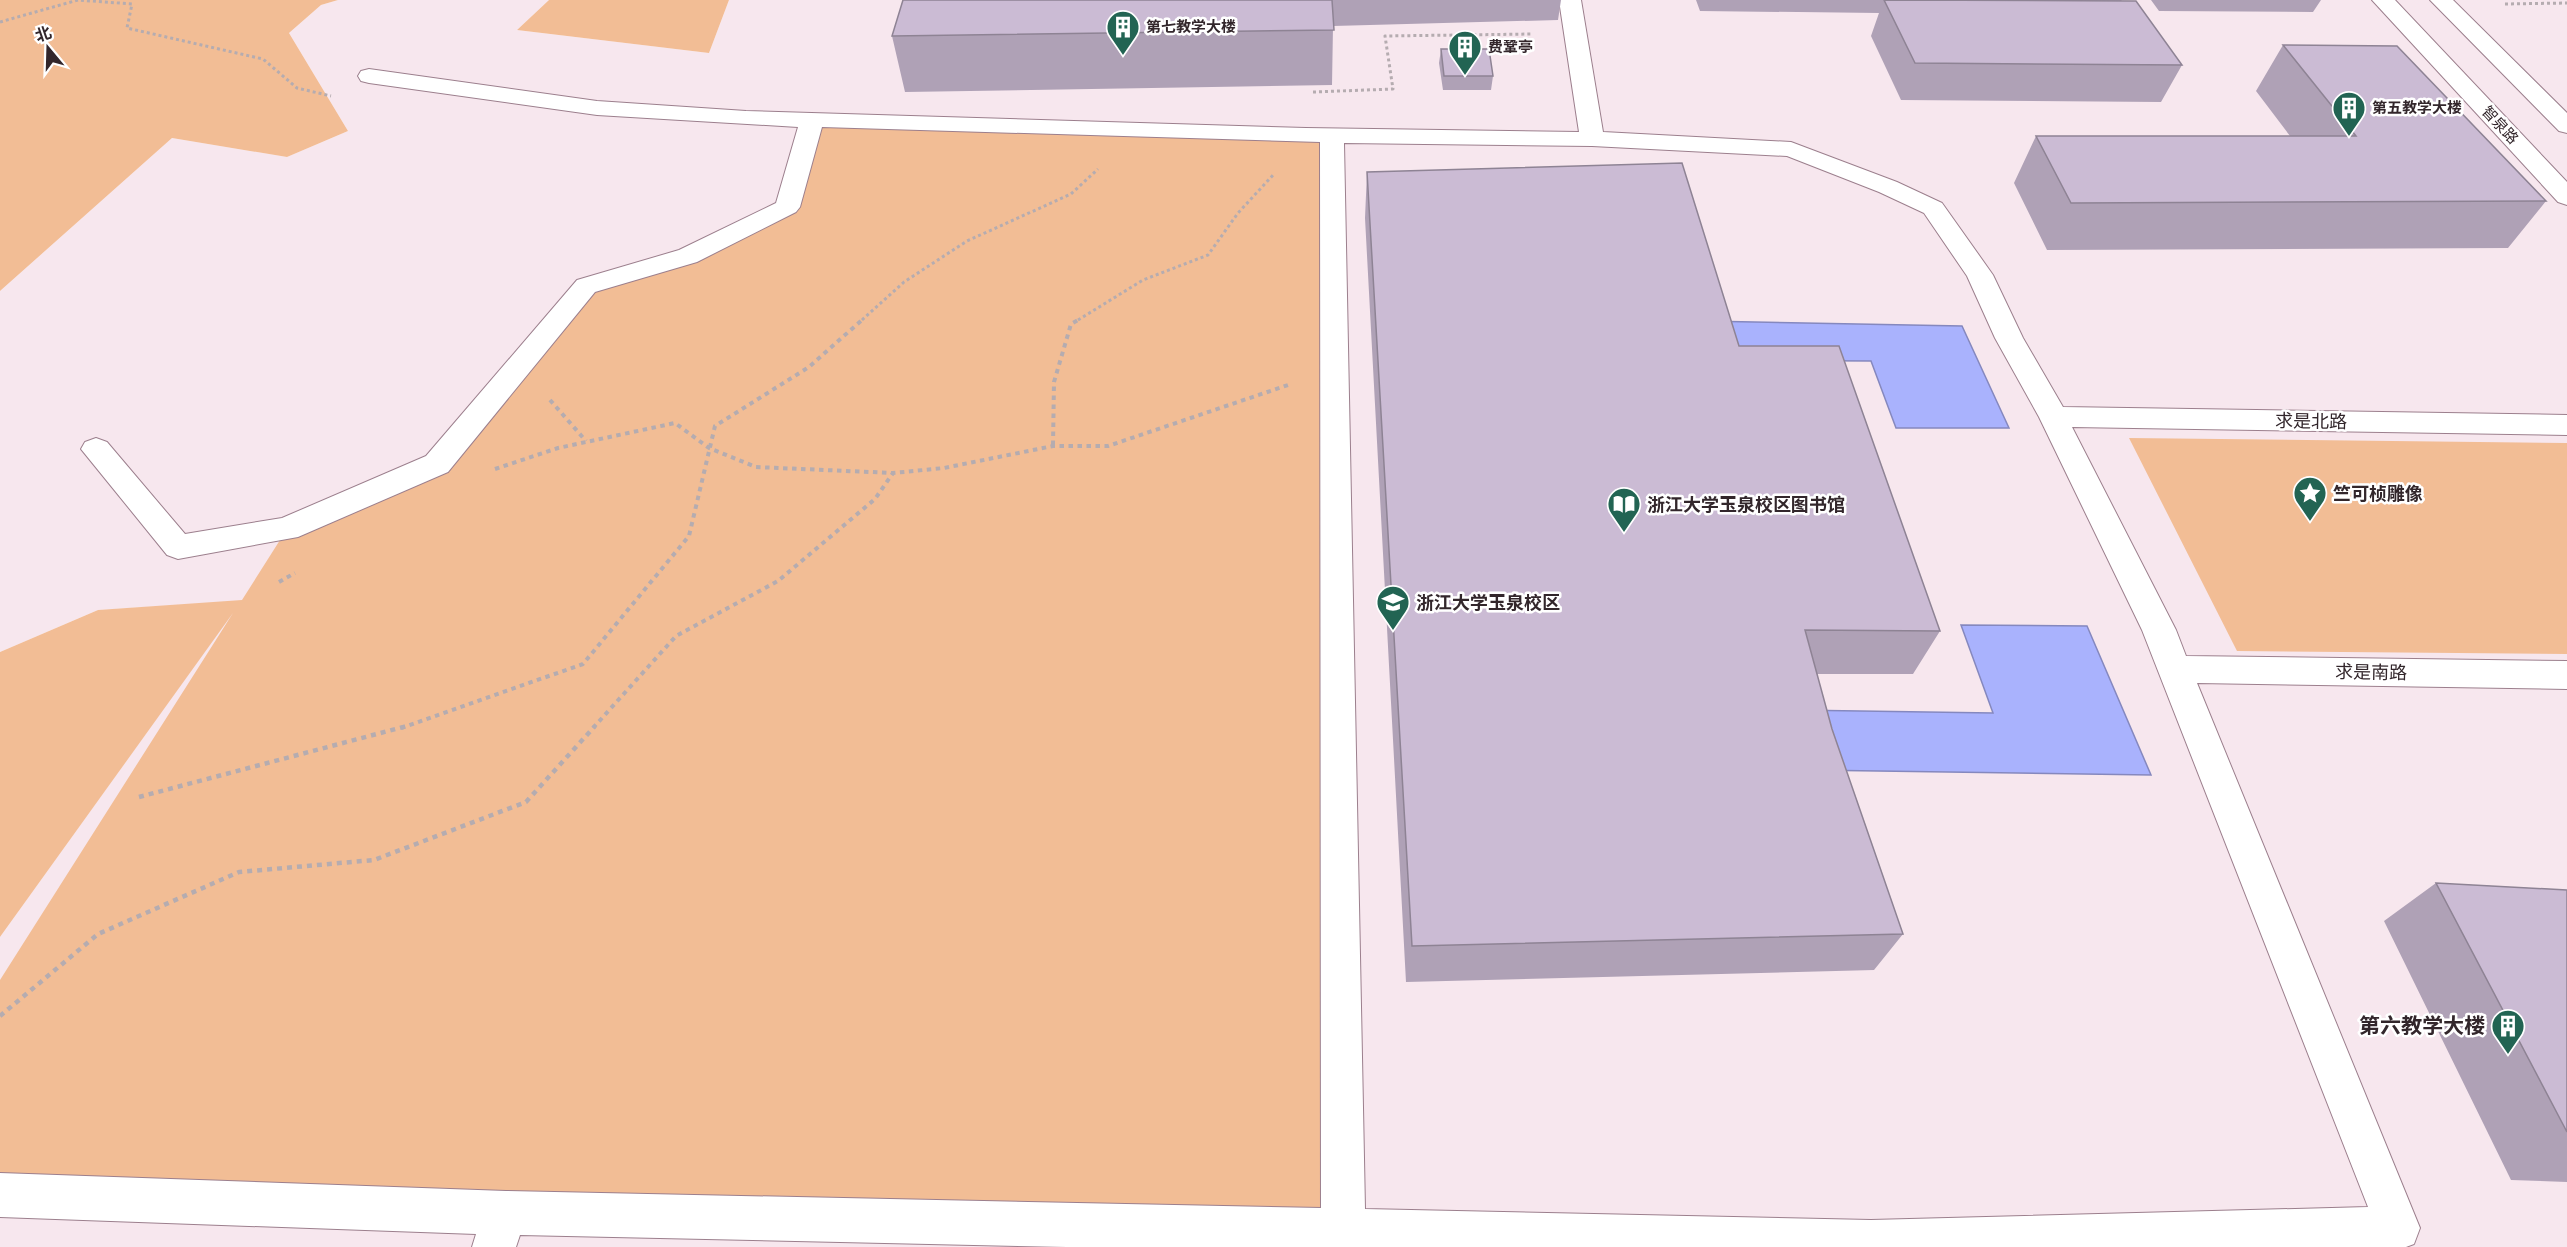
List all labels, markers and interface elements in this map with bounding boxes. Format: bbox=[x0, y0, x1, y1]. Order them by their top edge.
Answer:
building icon: 第七教学大楼 bbox=[1105, 9, 1141, 56]
north arrow bbox=[18, 18, 78, 78]
place label: 第七教学大楼 bbox=[1146, 18, 1236, 36]
text: 北 bbox=[33, 23, 54, 46]
building icon: 费鞏亭 bbox=[1447, 29, 1483, 76]
place label: 费鞏亭 bbox=[1488, 38, 1533, 56]
building icon: 第五教学大楼 bbox=[2331, 90, 2367, 137]
place label: 第五教学大楼 bbox=[2372, 99, 2462, 117]
street label: 智泉路 bbox=[2478, 102, 2522, 148]
street label: 求是北路 bbox=[2275, 410, 2347, 432]
place icon: 竺可桢雕像 bbox=[2292, 475, 2328, 522]
place label: 竺可桢雕像 bbox=[2333, 483, 2423, 504]
library icon: 浙江大学玉泉校区图书馆 bbox=[1606, 486, 1642, 533]
place label: 浙江大学玉泉校区图书馆 bbox=[1647, 494, 1845, 515]
school or university icon: 浙江大学玉泉校区 bbox=[1375, 584, 1411, 631]
place label: 浙江大学玉泉校区 bbox=[1416, 592, 1560, 613]
street label: 求是南路 bbox=[2335, 661, 2407, 683]
building icon: 第六教学大楼 bbox=[2490, 1008, 2526, 1055]
place label: 第六教学大楼 bbox=[2359, 1014, 2485, 1038]

